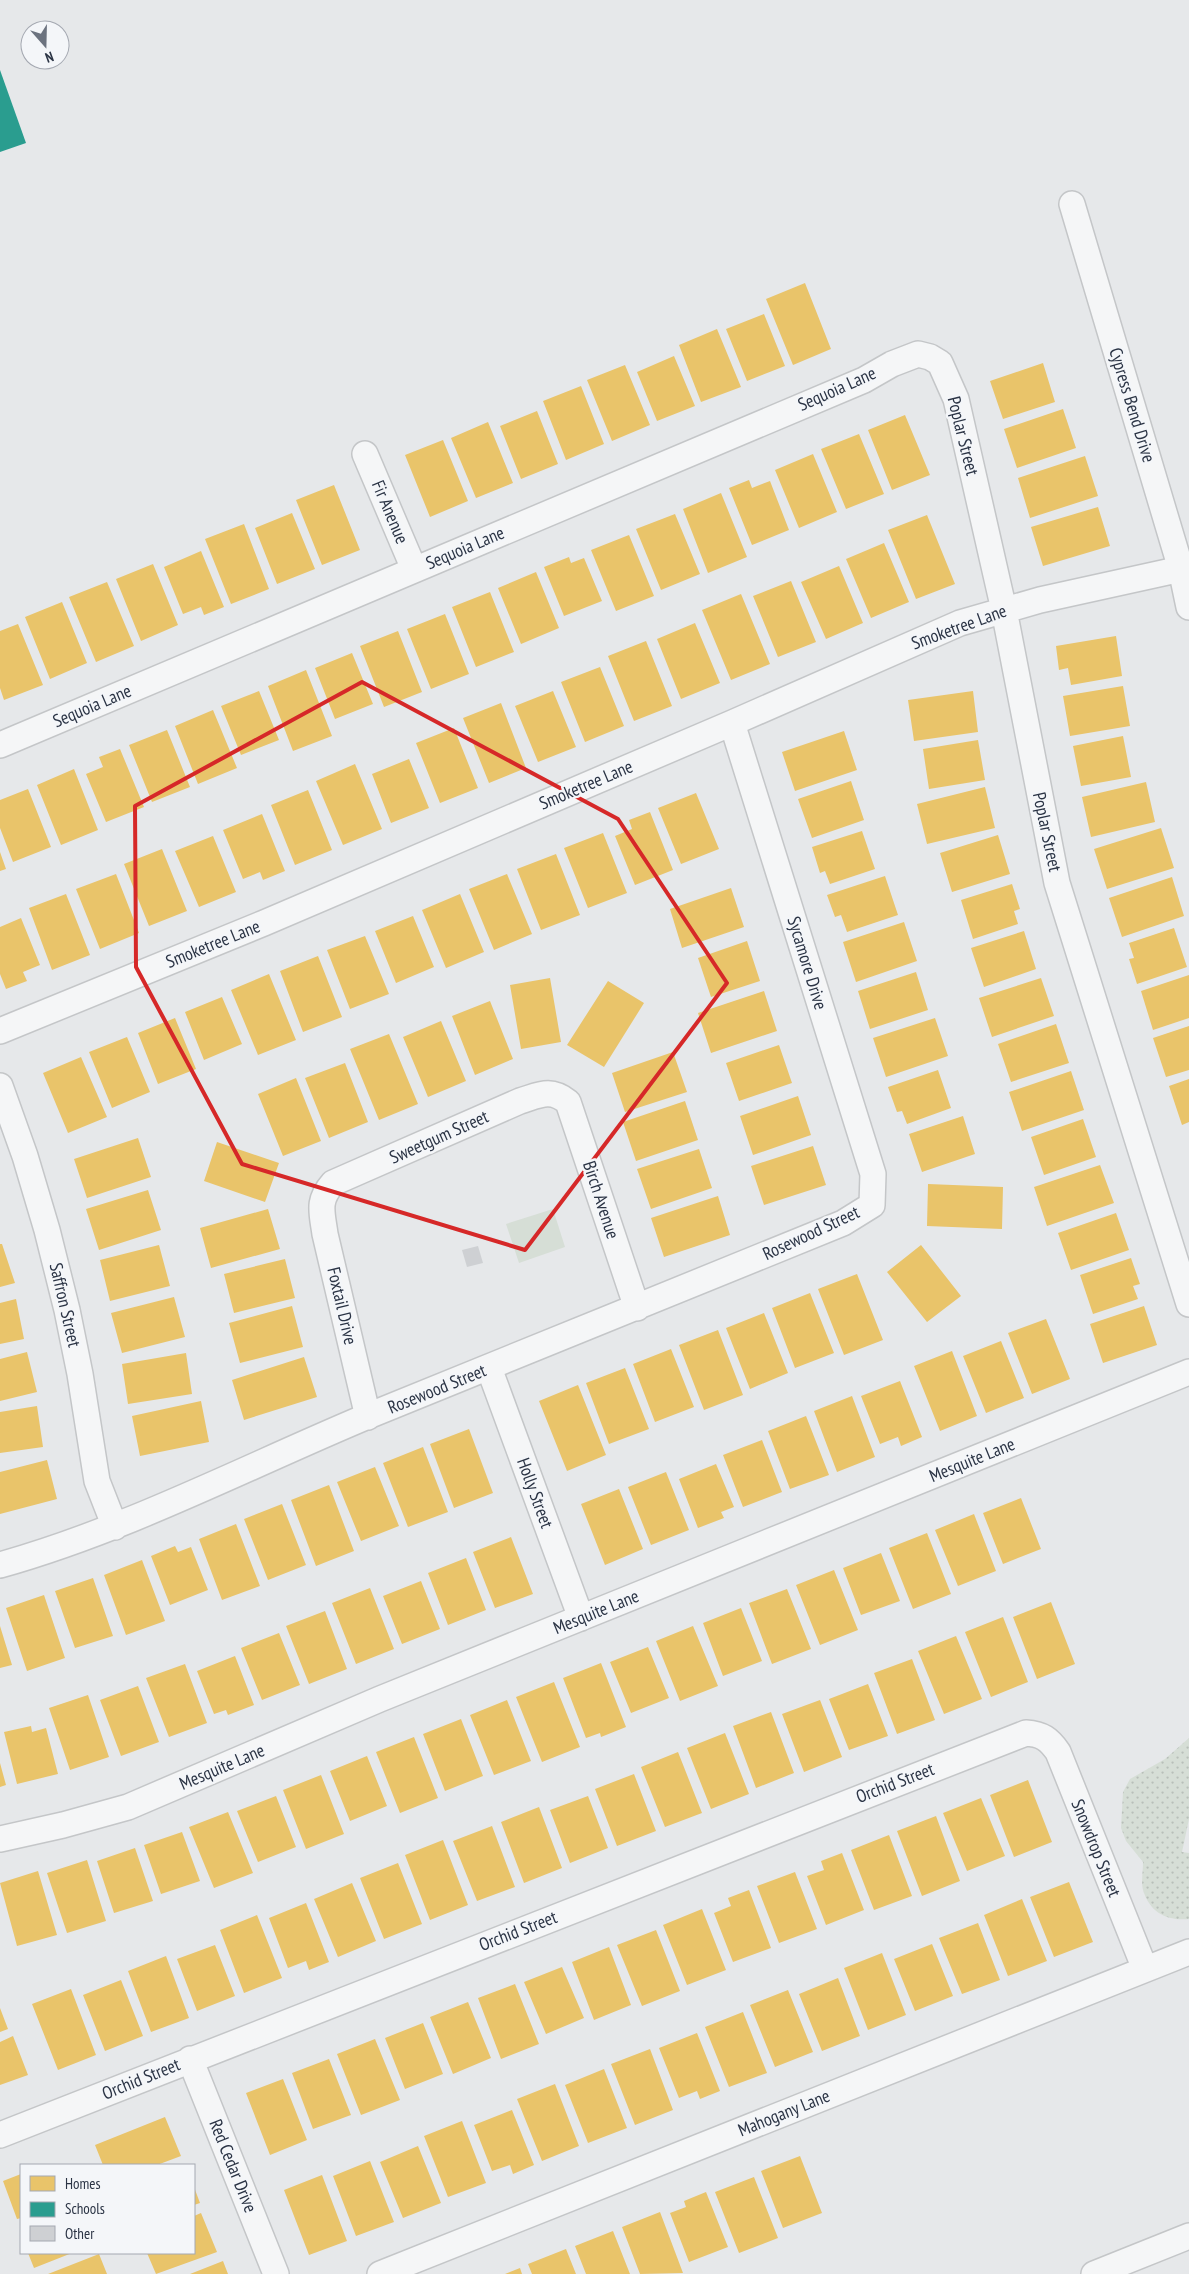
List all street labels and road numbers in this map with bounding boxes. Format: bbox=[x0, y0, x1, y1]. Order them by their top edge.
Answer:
street label: Cypress Bend Drive bbox=[1104, 345, 1161, 465]
street label: Sequoia Lane bbox=[794, 361, 879, 416]
street label: Poplar Street bbox=[943, 394, 984, 478]
street label: Fir Anenue bbox=[367, 477, 414, 547]
street label: Sequoia Lane bbox=[422, 521, 508, 574]
street label: Smoketree Lane bbox=[908, 599, 1010, 654]
street label: Sequoia Lane bbox=[49, 679, 135, 732]
street label: Smoketree Lane bbox=[535, 754, 636, 815]
street label: Poplar Street bbox=[1028, 790, 1067, 874]
street label: Sycamore Drive bbox=[782, 913, 833, 1012]
street label: Smoketree Lane bbox=[162, 914, 263, 973]
street label: Sweetgum Street bbox=[386, 1104, 492, 1169]
street label: Birch Avenue bbox=[578, 1158, 625, 1242]
street label: Rosewood Street bbox=[759, 1200, 863, 1265]
street label: Saffron Street bbox=[45, 1260, 86, 1349]
street label: Foxtail Drive bbox=[322, 1265, 363, 1347]
street label: Rosewood Street bbox=[384, 1358, 489, 1419]
street label: Mesquite Lane bbox=[926, 1432, 1018, 1487]
street label: Holly Street bbox=[512, 1455, 559, 1531]
street label: Mesquite Lane bbox=[550, 1584, 642, 1639]
street label: Mesquite Lane bbox=[176, 1738, 268, 1795]
street label: Orchid Street bbox=[852, 1757, 937, 1808]
street label: Snowdrop Street bbox=[1066, 1796, 1126, 1900]
street label: Orchid Street bbox=[475, 1905, 560, 1956]
street label: Orchid Street bbox=[99, 2053, 183, 2105]
street label: Mahogany Lane bbox=[735, 2084, 833, 2141]
street label: Red Cedar Drive bbox=[204, 2116, 263, 2216]

